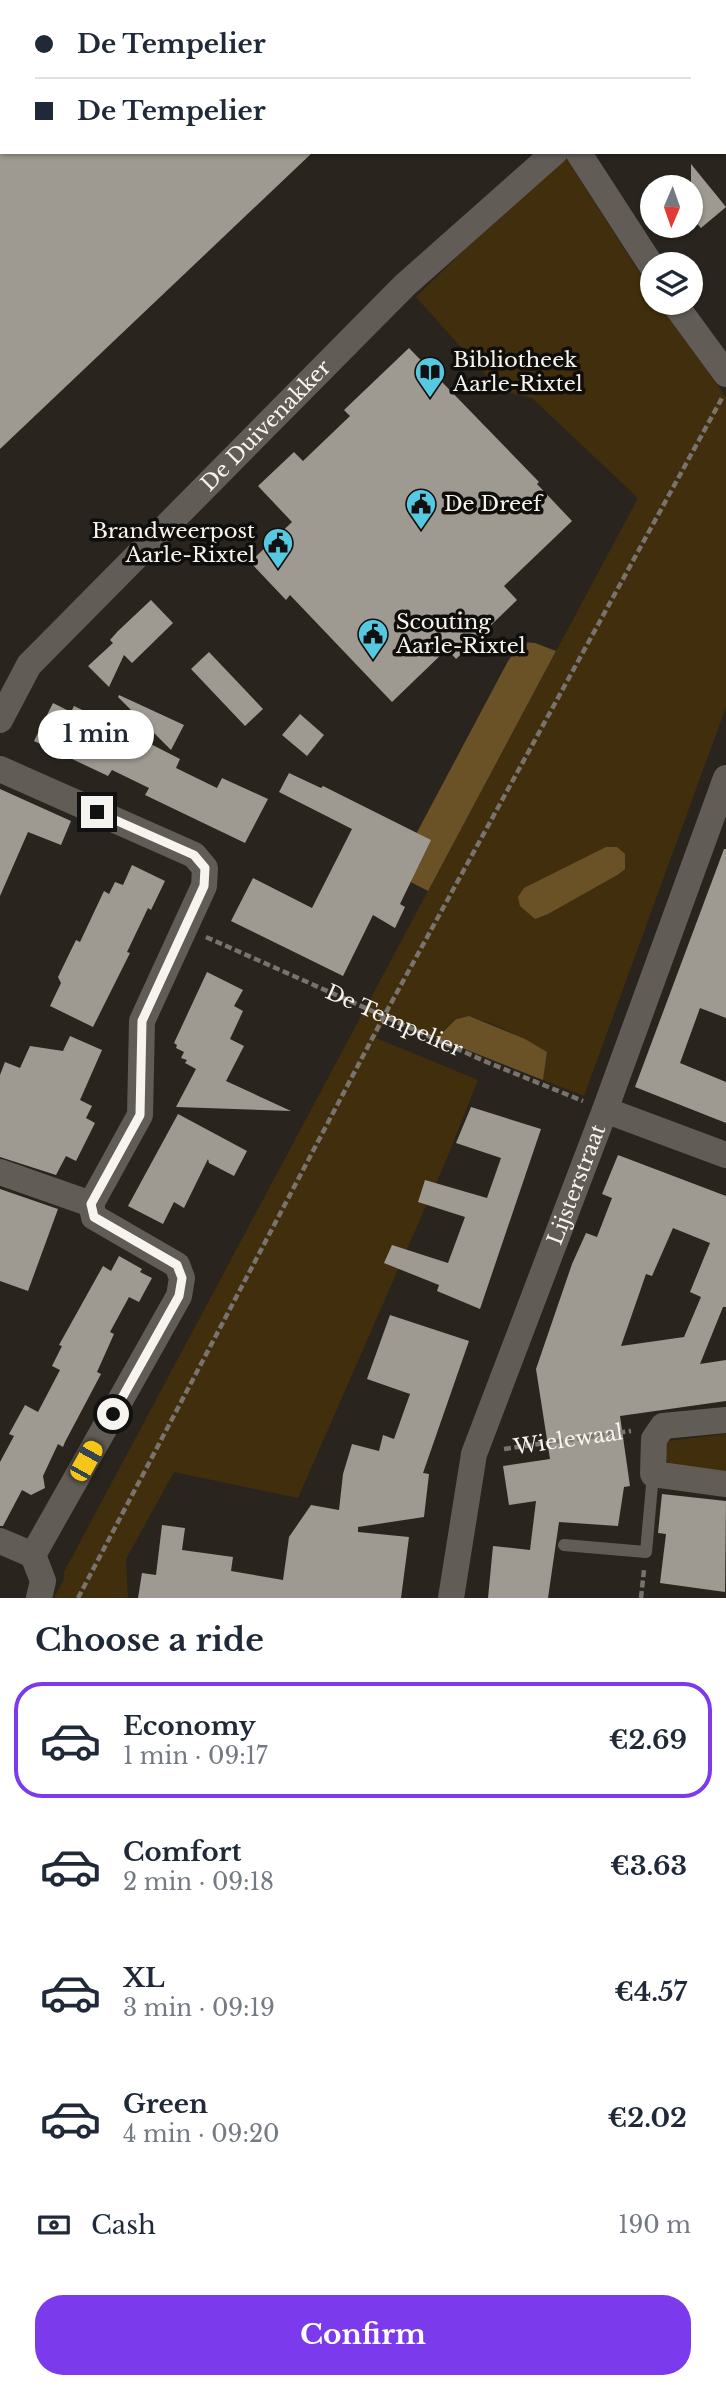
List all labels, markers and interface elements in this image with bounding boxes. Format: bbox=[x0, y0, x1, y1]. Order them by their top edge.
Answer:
text: De Tempelier bbox=[77, 28, 266, 60]
text: De Tempelier bbox=[77, 95, 266, 127]
north arrow bbox=[640, 175, 704, 238]
map controls bbox=[640, 175, 703, 315]
button: layers bbox=[640, 252, 703, 315]
place label: Bibliotheek Aarle-Rixtel bbox=[452, 347, 583, 397]
street label: De Duivenakker bbox=[195, 355, 336, 497]
library icon: Bibliotheek Aarle-Rixtel bbox=[413, 355, 447, 399]
public building icon: De Dreef bbox=[404, 487, 438, 531]
place label: De Dreef bbox=[444, 491, 544, 517]
place label: Brandweerpost Aarle-Rixtel bbox=[92, 518, 255, 568]
public building icon: Brandweerpost Aarle-Rixtel bbox=[261, 526, 295, 570]
place label: Scouting Aarle-Rixtel bbox=[395, 609, 526, 659]
public building icon: Scouting Aarle-Rixtel bbox=[356, 617, 390, 661]
callout: 1 min bbox=[39, 710, 155, 760]
text: 1 min bbox=[63, 720, 129, 748]
route end bbox=[81, 796, 113, 828]
street label: De Tempelier bbox=[321, 979, 467, 1063]
street label: Lijsterstraat bbox=[542, 1121, 611, 1249]
route start bbox=[97, 1398, 129, 1430]
street label: Wielewaal bbox=[511, 1419, 625, 1461]
car bbox=[67, 1438, 106, 1484]
text: Choose a ride bbox=[35, 1620, 264, 1660]
icon: car bbox=[39, 1709, 102, 1772]
text: Economy bbox=[123, 1710, 256, 1742]
text: €2.69 bbox=[609, 1724, 687, 1756]
text: 1 min · 09:17 bbox=[123, 1742, 268, 1770]
icon: car bbox=[39, 1835, 102, 1898]
text: Comfort bbox=[123, 1836, 241, 1868]
text: €3.63 bbox=[610, 1850, 687, 1882]
text: 2 min · 09:18 bbox=[123, 1868, 274, 1896]
icon: car bbox=[39, 1961, 102, 2024]
text: XL bbox=[123, 1962, 165, 1994]
text: €4.57 bbox=[614, 1976, 687, 2008]
text: 3 min · 09:19 bbox=[123, 1994, 275, 2022]
icon: car bbox=[39, 2087, 102, 2150]
text: Green bbox=[123, 2088, 208, 2120]
text: €2.02 bbox=[607, 2102, 687, 2134]
text: 4 min · 09:20 bbox=[123, 2120, 280, 2148]
icon: cash bbox=[35, 2206, 73, 2244]
text: Cash bbox=[91, 2209, 156, 2241]
text: 190 m bbox=[618, 2211, 691, 2239]
button: Confirm bbox=[35, 2295, 691, 2375]

